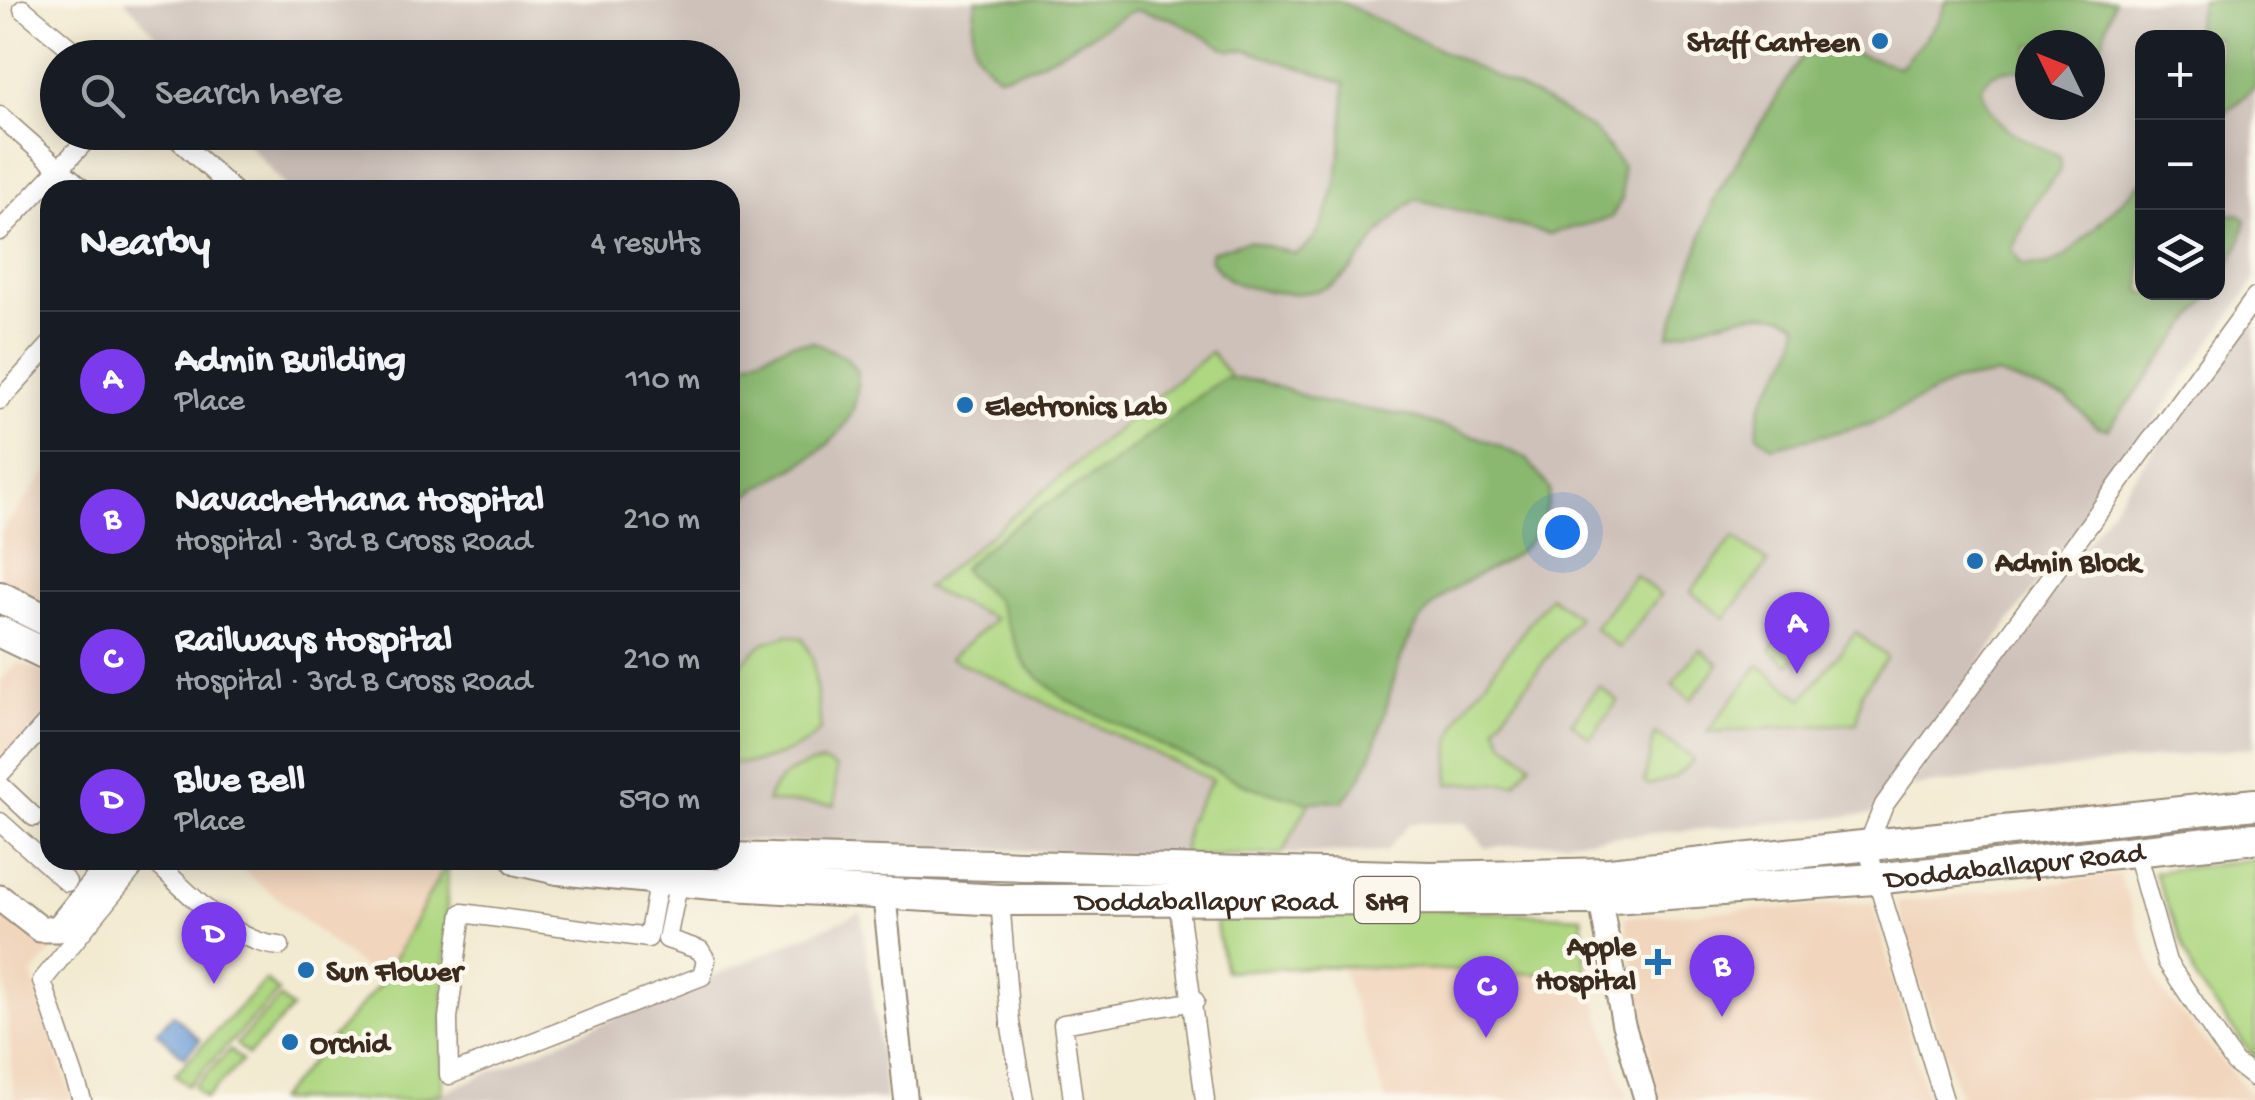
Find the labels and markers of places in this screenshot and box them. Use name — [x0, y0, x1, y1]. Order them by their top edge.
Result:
place label: Staff Canteen — [1687, 28, 1861, 63]
marker: Staff Canteen — [1869, 30, 1891, 52]
place label: Electronics Lab — [985, 392, 1167, 427]
marker: Electronics Lab — [954, 394, 976, 416]
place label: Admin Block — [1994, 548, 2144, 583]
marker: Admin Block — [1964, 550, 1986, 572]
pin: A — [1764, 592, 1830, 674]
pin: D — [182, 902, 246, 984]
place label: Apple Hospital — [1535, 932, 1638, 1001]
pin: B — [1690, 934, 1754, 1017]
marker: Apple Hospital — [1645, 949, 1671, 975]
pin: C — [1454, 956, 1518, 1038]
place label: Sun Flower — [326, 957, 466, 992]
marker: Sun Flower — [295, 959, 317, 981]
place label: Orchid — [310, 1029, 392, 1064]
marker: Orchid — [279, 1031, 301, 1053]

